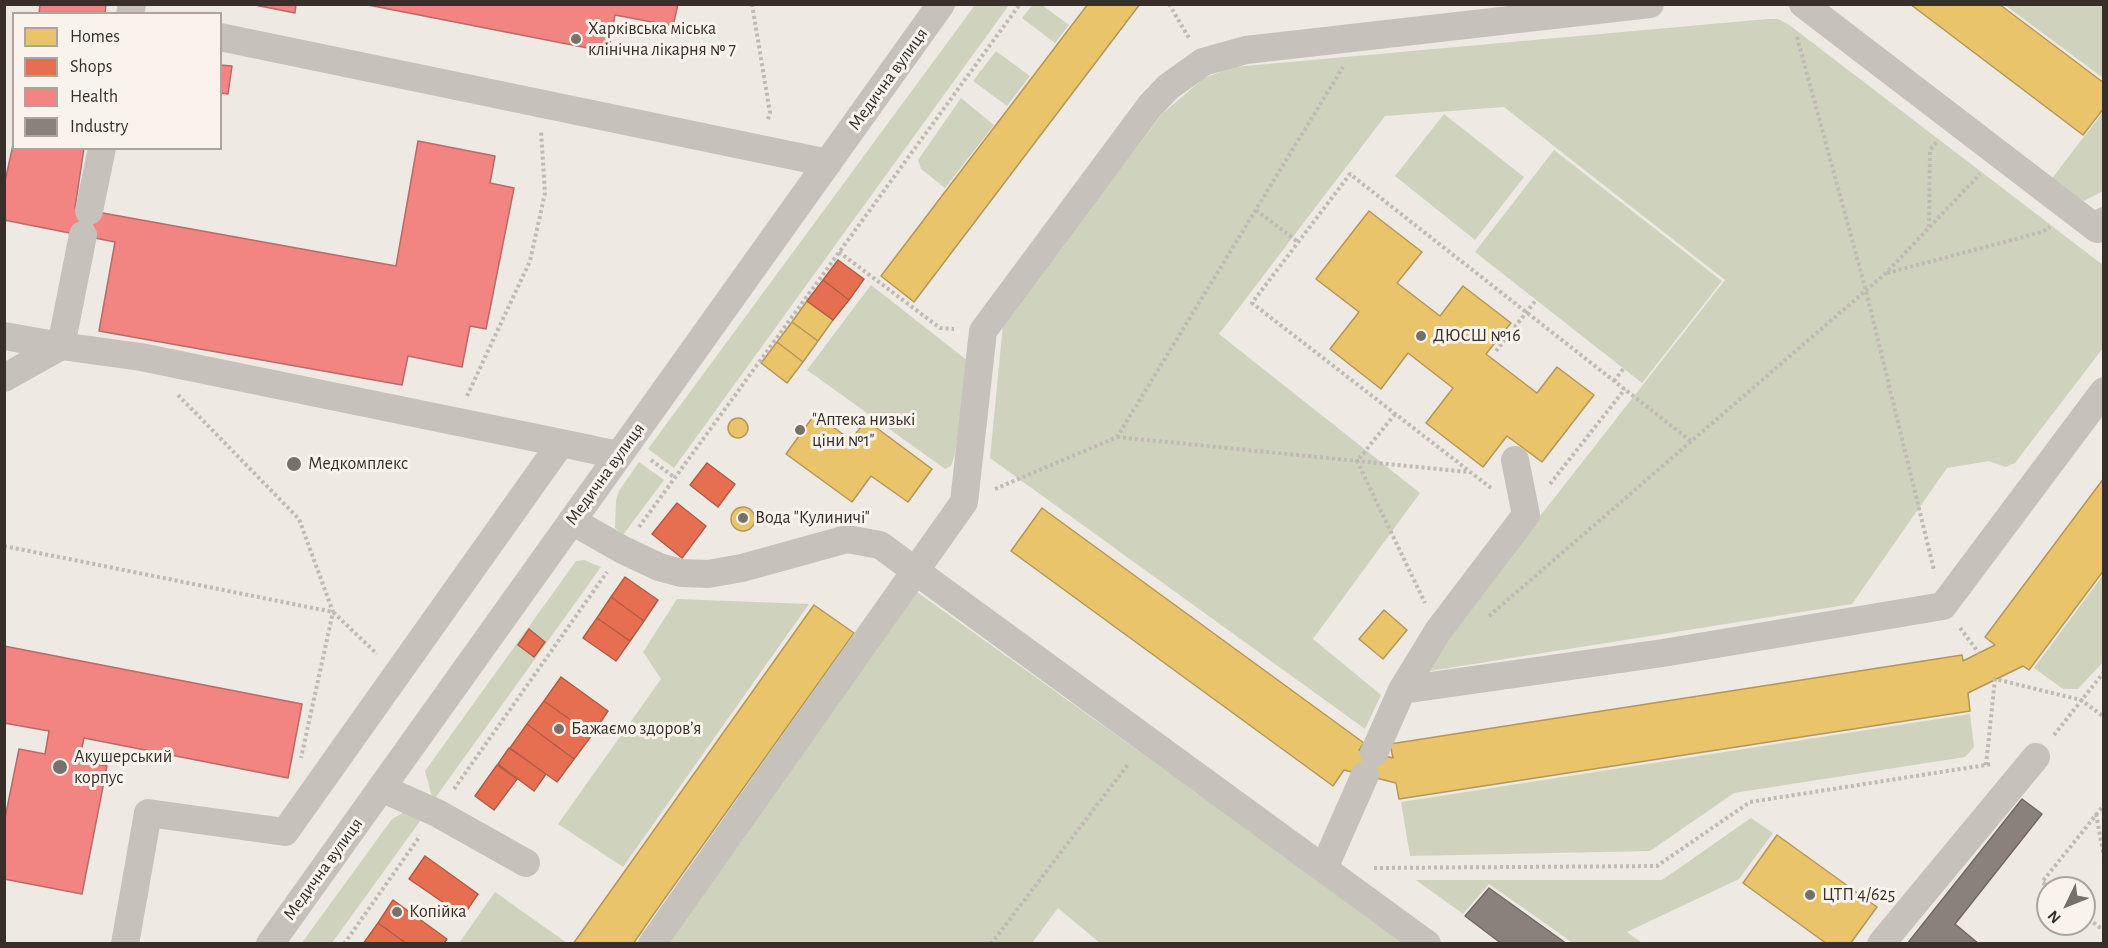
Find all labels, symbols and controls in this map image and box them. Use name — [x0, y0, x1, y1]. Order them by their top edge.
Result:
legend — [12, 12, 222, 150]
place label: Харківська міська клінічна лікарня № 7 — [588, 18, 736, 60]
street label: Медична вулиця — [844, 24, 932, 134]
text: Homes — [70, 28, 120, 46]
marker: Харківська міська клінічна лікарня № 7 — [569, 32, 583, 46]
text: Shops — [70, 58, 112, 76]
text: Health — [70, 88, 118, 106]
text: Industry — [70, 118, 129, 136]
place label: ДЮСШ №16 — [1433, 325, 1521, 347]
marker: ДЮСШ №16 — [1414, 329, 1428, 343]
place label: "Аптека низькі ціни №1" — [812, 409, 915, 452]
street label: Медична вулиця — [561, 419, 649, 529]
marker: "Аптека низькі ціни №1" — [793, 423, 807, 437]
place label: Медкомплекс — [308, 453, 408, 475]
marker: Медкомплекс — [285, 455, 303, 473]
place label: Вода "Кулиничі" — [755, 507, 870, 529]
marker: Вода "Кулиничі" — [736, 511, 750, 525]
place label: Бажаємо здоровʼя — [571, 718, 702, 740]
marker: Бажаємо здоровʼя — [552, 722, 566, 736]
place label: Акушерський корпус — [74, 746, 172, 789]
marker: Акушерський корпус — [51, 758, 69, 776]
street label: Медична вулиця — [279, 814, 367, 924]
north arrow — [2036, 876, 2096, 936]
place label: ЦТП 4/625 — [1822, 884, 1895, 906]
marker: ЦТП 4/625 — [1803, 888, 1817, 902]
place label: Копійка — [409, 901, 466, 923]
marker: Копійка — [390, 905, 404, 919]
text: N — [2045, 907, 2064, 926]

